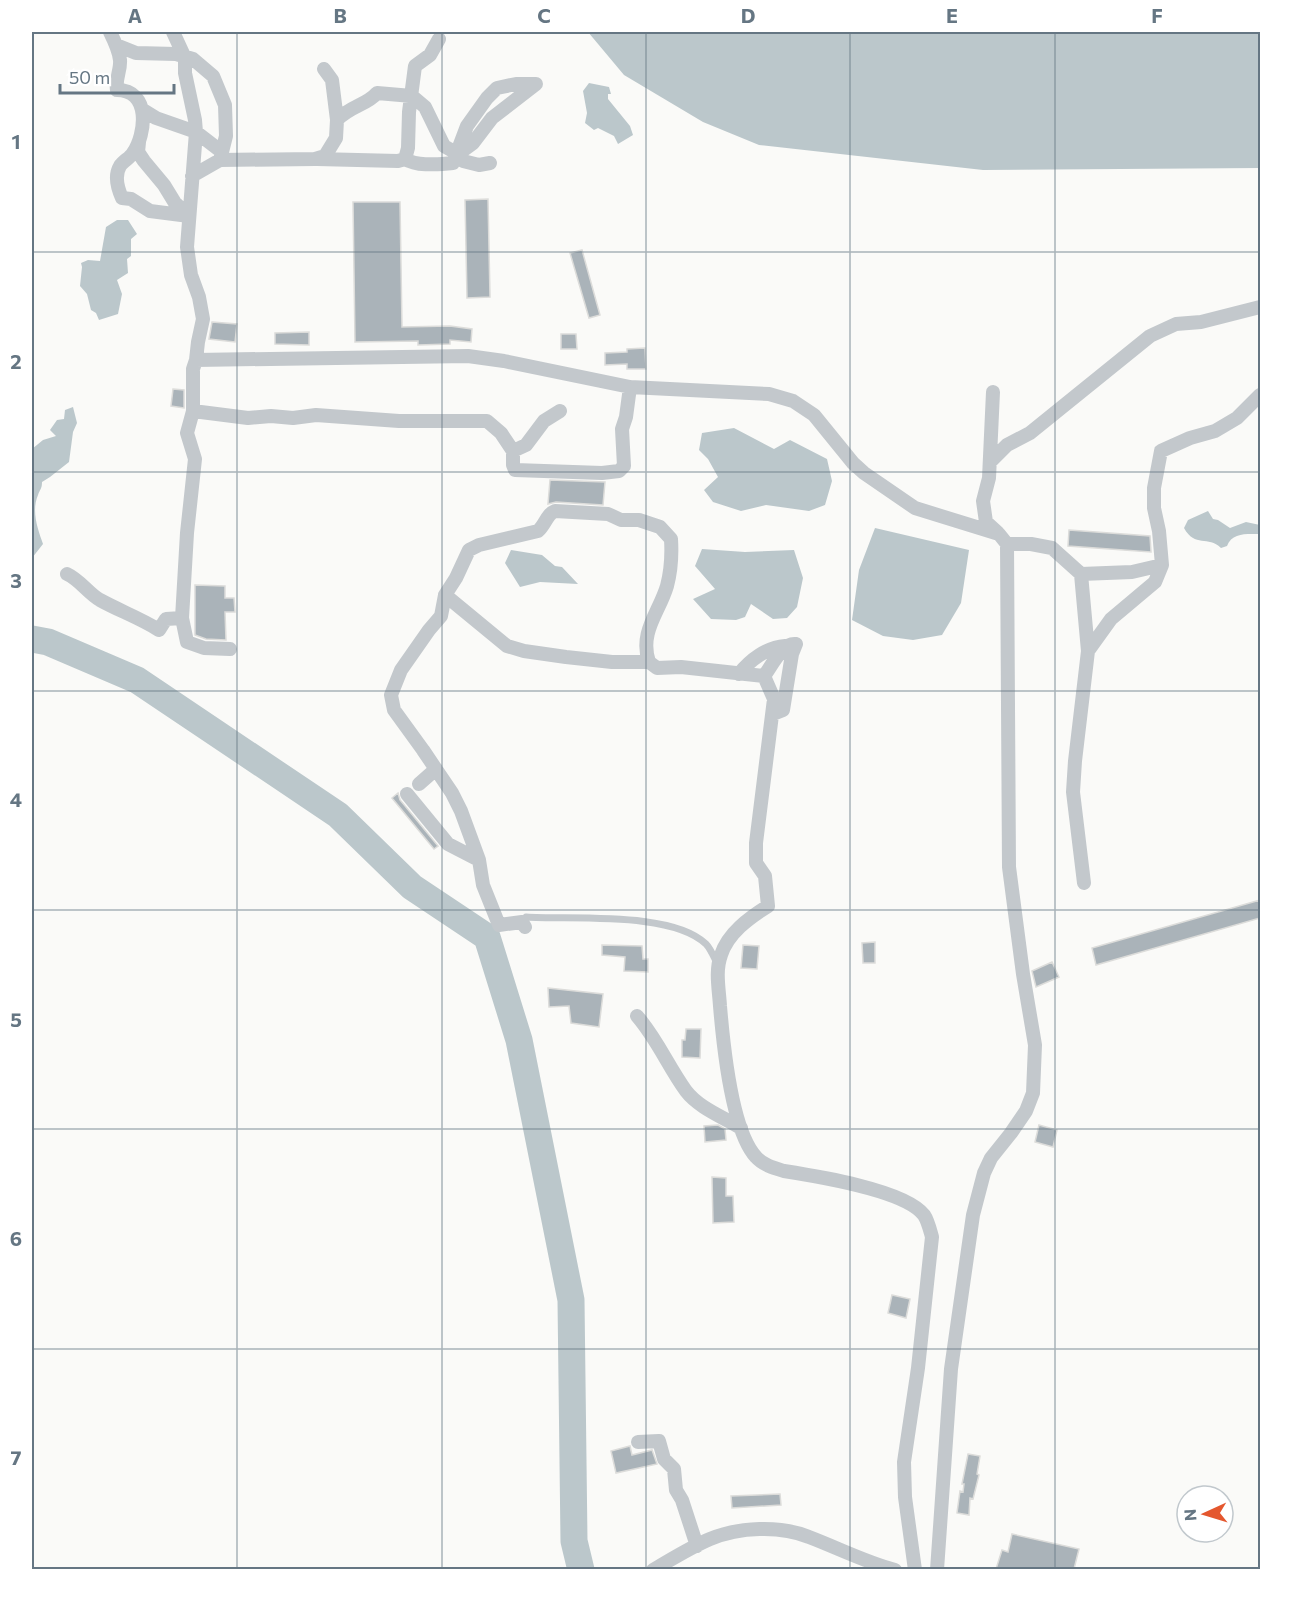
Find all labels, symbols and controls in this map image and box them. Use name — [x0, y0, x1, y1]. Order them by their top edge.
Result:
text: A — [128, 3, 142, 27]
text: B — [333, 3, 347, 27]
text: C — [537, 3, 551, 27]
text: D — [741, 3, 755, 27]
text: E — [946, 3, 958, 27]
text: F — [1151, 3, 1163, 27]
scale bar — [60, 57, 174, 95]
text: 50 m — [69, 66, 110, 88]
text: 1 — [11, 129, 21, 153]
text: 2 — [10, 349, 22, 373]
text: 3 — [10, 568, 22, 592]
text: 4 — [10, 787, 22, 811]
text: 5 — [10, 1007, 22, 1031]
text: 6 — [10, 1226, 22, 1250]
text: 7 — [11, 1445, 22, 1469]
north arrow — [1175, 1484, 1235, 1544]
text: N — [1180, 1508, 1199, 1522]

